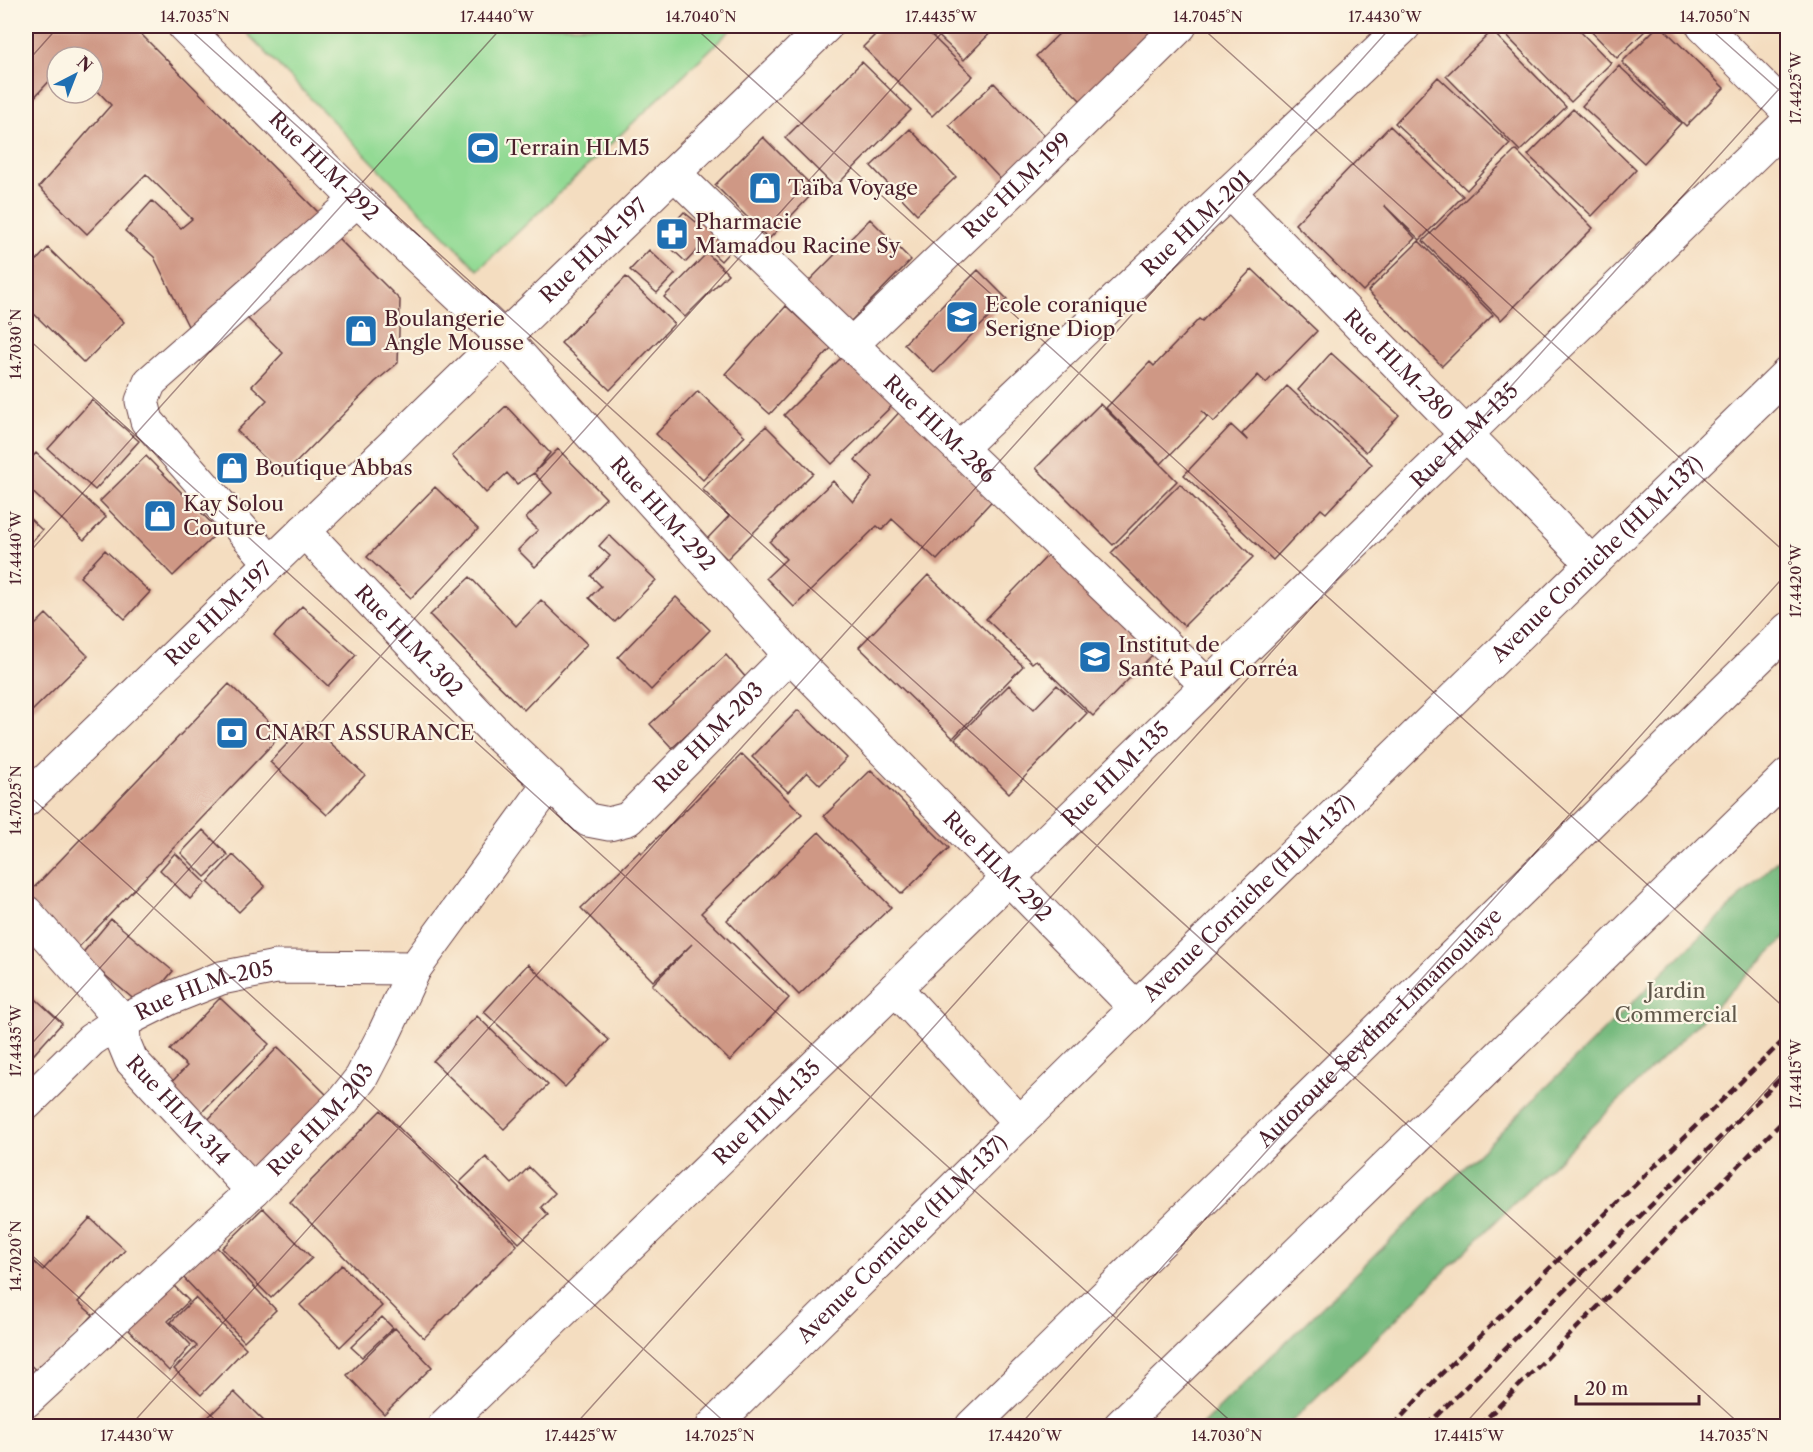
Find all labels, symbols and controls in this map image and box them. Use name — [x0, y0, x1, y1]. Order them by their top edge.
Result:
text: 14.7035°N — [160, 7, 230, 26]
text: 17.4440°W — [460, 7, 534, 26]
text: 14.7040°N — [665, 7, 737, 26]
text: 17.4435°W — [905, 7, 978, 26]
text: 14.7045°N — [1173, 7, 1243, 26]
text: 17.4430°W — [1348, 7, 1422, 26]
text: 14.7050°N — [1680, 7, 1750, 26]
north arrow — [45, 45, 105, 105]
text: 17.4425°W — [1786, 51, 1805, 124]
text: N — [73, 52, 97, 76]
street label: Rue HLM-292 — [264, 106, 384, 226]
street label: Rue HLM-199 — [957, 127, 1076, 244]
sports icon: Terrain HLM5 — [465, 130, 501, 166]
place label: Terrain HLM5 — [506, 135, 650, 160]
street label: Rue HLM-201 — [1136, 165, 1256, 281]
shop icon: Taïba Voyage — [747, 170, 783, 206]
place label: Taïba Voyage — [788, 175, 918, 200]
street label: Rue HLM-197 — [535, 192, 653, 308]
place label: Pharmacie Mamadou Racine Sy — [695, 209, 901, 258]
pharmacy icon: Pharmacie Mamadou Racine Sy — [654, 216, 690, 252]
place label: Ecole coranique Serigne Diop — [985, 292, 1148, 341]
school or university icon: Ecole coranique Serigne Diop — [944, 299, 980, 335]
street label: Rue HLM-280 — [1339, 304, 1459, 426]
place label: Boulangerie Angle Mousse — [383, 306, 524, 355]
text: 14.7030°N — [6, 309, 25, 379]
shop icon: Boulangerie Angle Mousse — [343, 313, 379, 349]
street label: Rue HLM-286 — [879, 370, 1001, 488]
street label: Rue HLM-135 — [1405, 378, 1523, 493]
shop icon: Boutique Abbas — [214, 450, 250, 486]
street label: Avenue Corniche (HLM-137) — [1485, 450, 1707, 668]
street label: Rue HLM-292 — [605, 452, 721, 576]
place label: Boutique Abbas — [255, 455, 413, 480]
place label: Kay Solou Couture — [183, 491, 284, 540]
shop icon: Kay Solou Couture — [142, 498, 178, 534]
text: 17.4440°W — [6, 511, 25, 585]
text: 17.4420°W — [1786, 544, 1805, 618]
street label: Rue HLM-197 — [159, 555, 278, 671]
street label: Rue HLM-302 — [350, 580, 468, 702]
place label: Institut de Santé Paul Corréa — [1118, 632, 1299, 681]
school or university icon: Institut de Santé Paul Corréa — [1077, 639, 1113, 675]
street label: Rue HLM-203 — [648, 677, 768, 797]
bank icon: CNART ASSURANCE — [214, 715, 250, 751]
street label: Rue HLM-135 — [1057, 716, 1174, 831]
place label: CNART ASSURANCE — [255, 720, 475, 745]
text: 14.7025°N — [6, 765, 25, 835]
street label: Avenue Corniche (HLM-137) — [1137, 789, 1359, 1007]
street label: Rue HLM-292 — [938, 806, 1057, 926]
street label: Autoroute Seydina-Limamoulaye — [1251, 903, 1507, 1153]
street label: Rue HLM-205 — [131, 955, 275, 1025]
park label: Jardin Commercial — [1614, 978, 1738, 1027]
text: 17.4435°W — [6, 1004, 25, 1077]
text: 17.4415°W — [1786, 1038, 1805, 1109]
street label: Rue HLM-314 — [121, 1050, 235, 1170]
street label: Rue HLM-135 — [708, 1055, 825, 1170]
street label: Rue HLM-203 — [262, 1059, 378, 1181]
street label: Avenue Corniche (HLM-137) — [791, 1130, 1012, 1348]
text: 14.7020°N — [6, 1220, 25, 1292]
scale bar — [1576, 1368, 1699, 1406]
text: 20 m — [1585, 1378, 1629, 1400]
text: 17.4430°W — [100, 1426, 174, 1445]
text: 17.4425°W — [545, 1426, 618, 1445]
text: 14.7025°N — [685, 1426, 755, 1445]
text: 17.4420°W — [988, 1426, 1062, 1445]
text: 14.7030°N — [1192, 1426, 1262, 1445]
text: 17.4415°W — [1434, 1426, 1505, 1445]
text: 14.7035°N — [1699, 1426, 1769, 1445]

